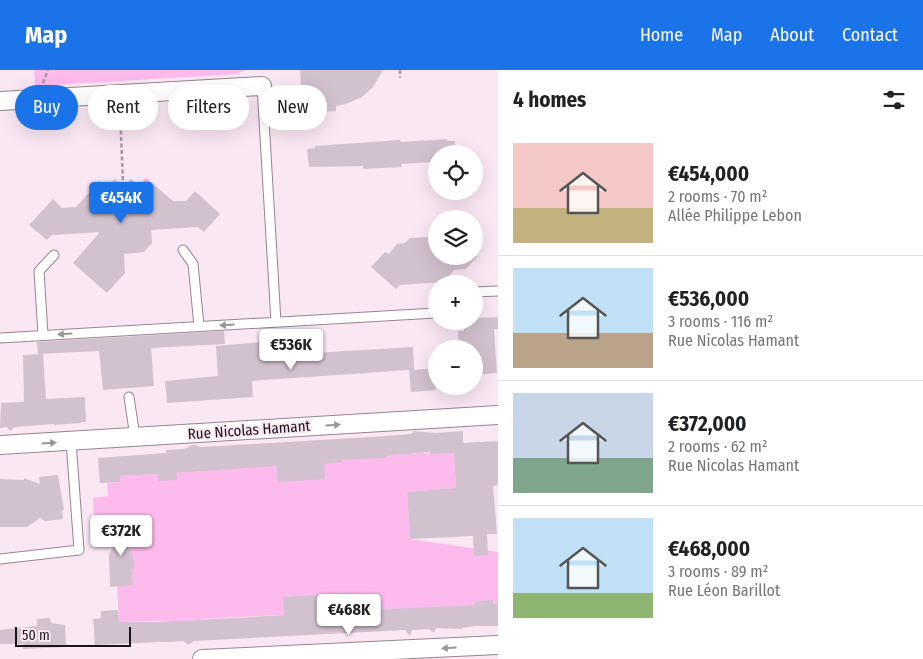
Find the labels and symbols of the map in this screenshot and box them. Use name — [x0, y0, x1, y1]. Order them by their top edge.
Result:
pin: €454K — [86, 182, 156, 224]
one-way arrow — [219, 321, 235, 329]
pin: €536K — [256, 328, 326, 371]
one-way arrow — [57, 331, 73, 339]
street label: Rue Nicolas Hamant — [187, 417, 311, 443]
one-way arrow — [325, 420, 341, 428]
one-way arrow — [41, 438, 57, 446]
pin: €372K — [86, 514, 156, 557]
pin: €468K — [314, 594, 384, 636]
scale bar — [15, 624, 131, 647]
one-way arrow — [441, 644, 457, 652]

